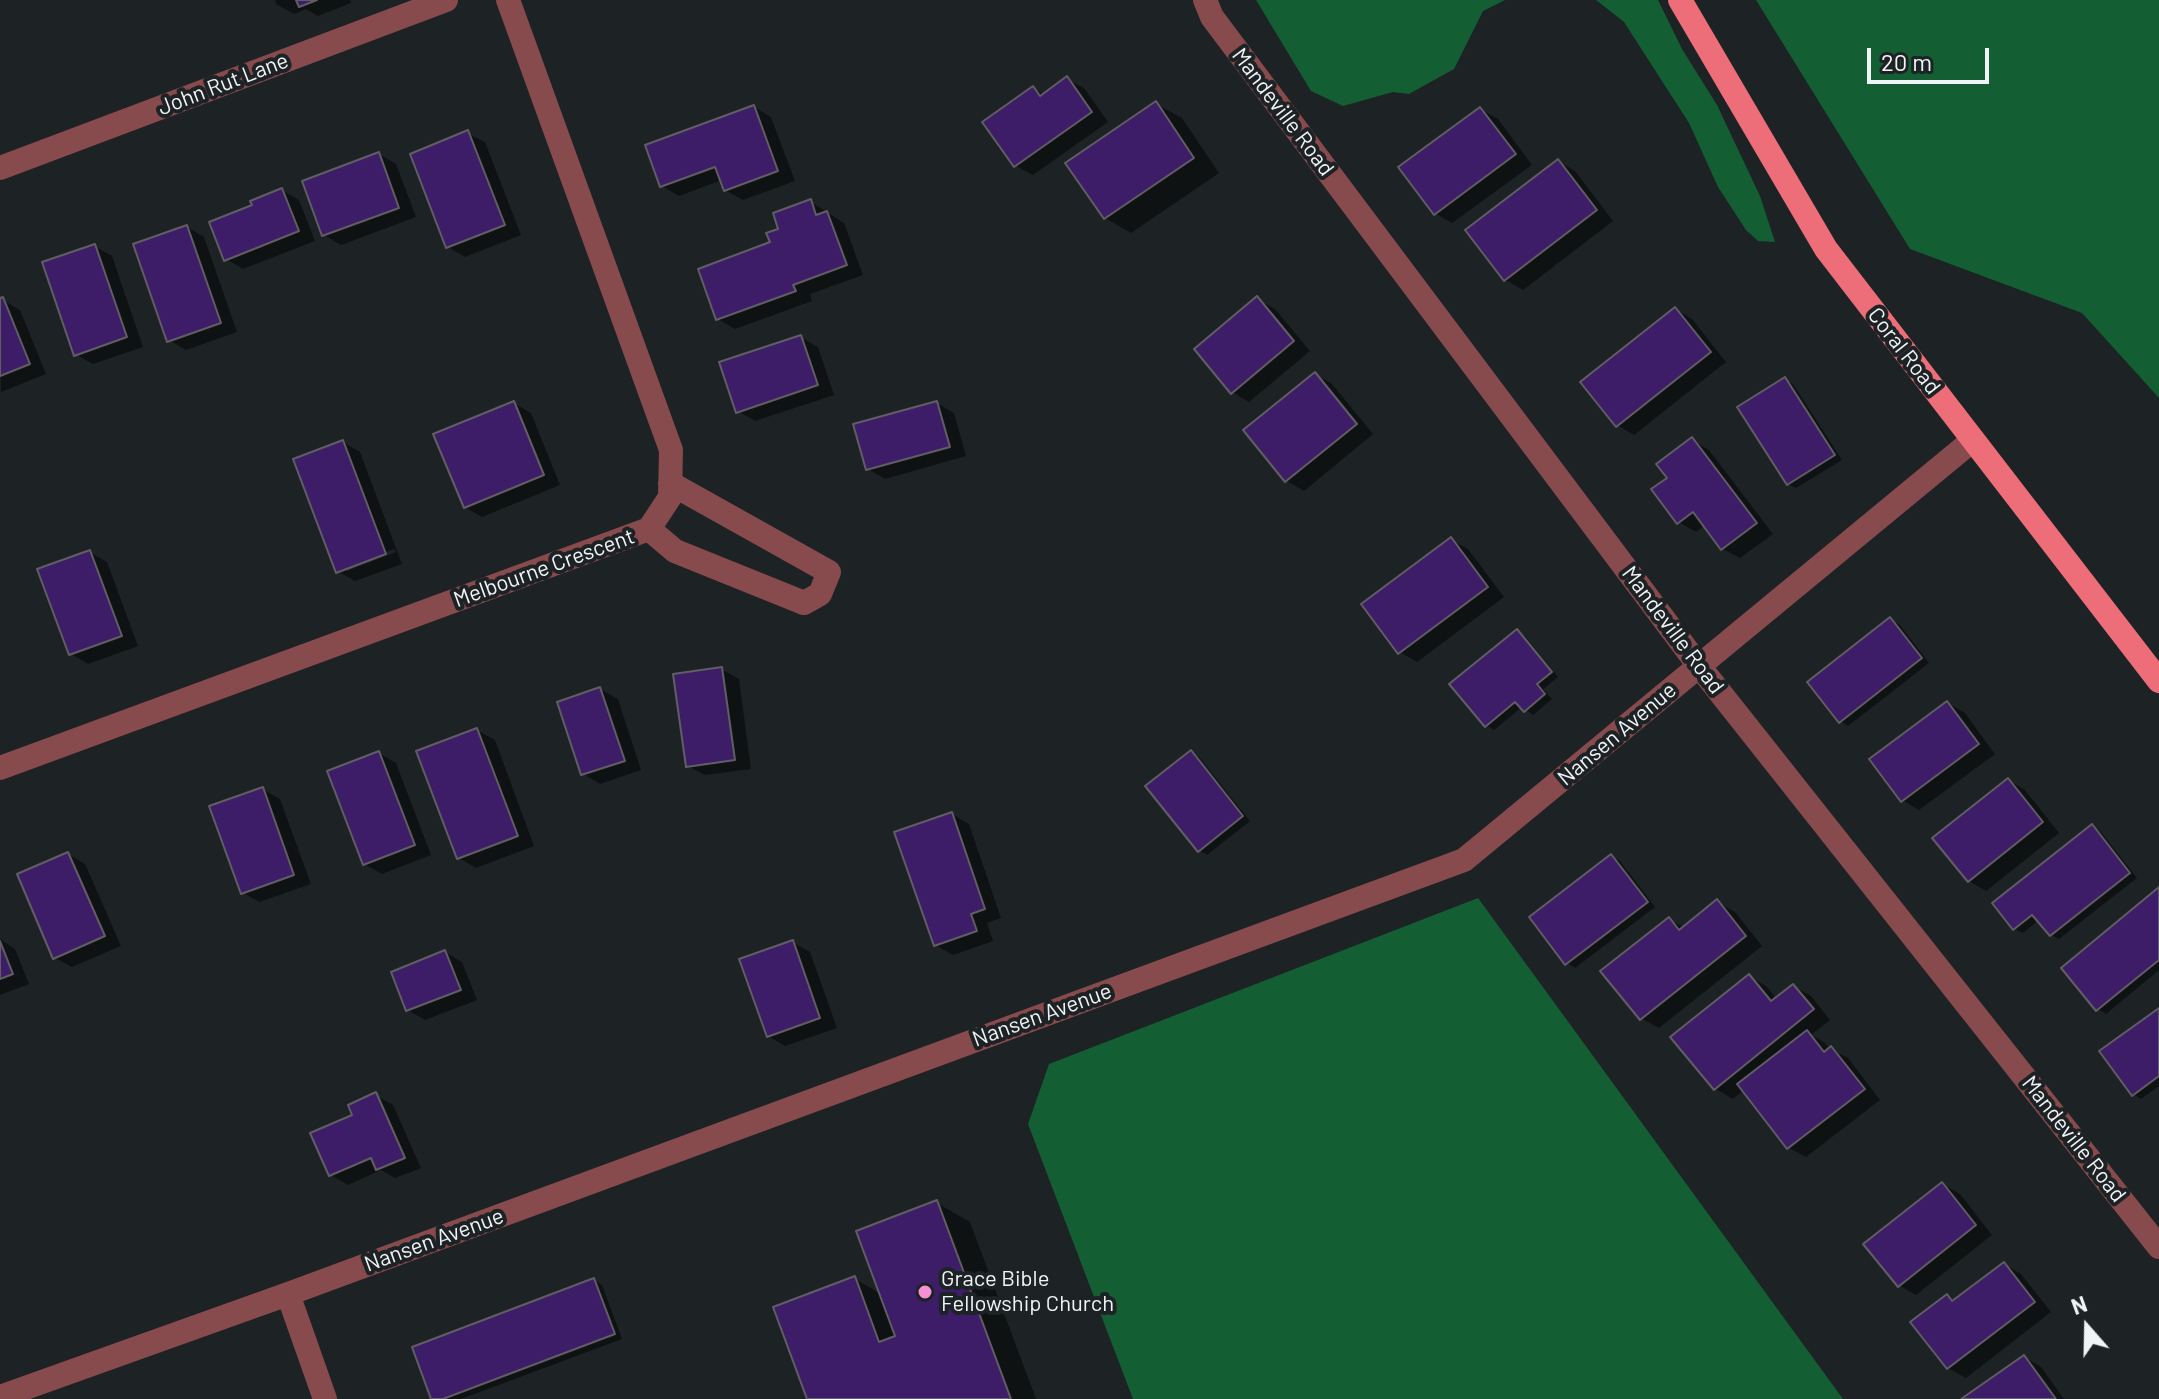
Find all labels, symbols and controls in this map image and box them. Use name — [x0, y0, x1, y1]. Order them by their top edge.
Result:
scale bar — [1871, 32, 1993, 82]
street label: Mandeville Road — [1226, 43, 1340, 181]
street label: John Rut Lane — [154, 47, 292, 121]
text: 20 m — [1881, 47, 1932, 76]
street label: Coral Road — [1862, 302, 1946, 400]
street label: Melbourne Crescent — [450, 523, 638, 613]
street label: Mandeville Road — [1616, 561, 1730, 699]
street label: Nansen Avenue — [1552, 677, 1682, 791]
street label: Nansen Avenue — [969, 978, 1115, 1052]
street label: Mandeville Road — [2016, 1071, 2132, 1207]
street label: Nansen Avenue — [361, 1203, 507, 1277]
place label: Grace Bible Fellowship Church — [941, 1266, 1114, 1318]
marker: Grace Bible Fellowship Church — [916, 1283, 934, 1301]
north arrow — [2047, 1287, 2127, 1367]
text: N — [2067, 1290, 2090, 1319]

